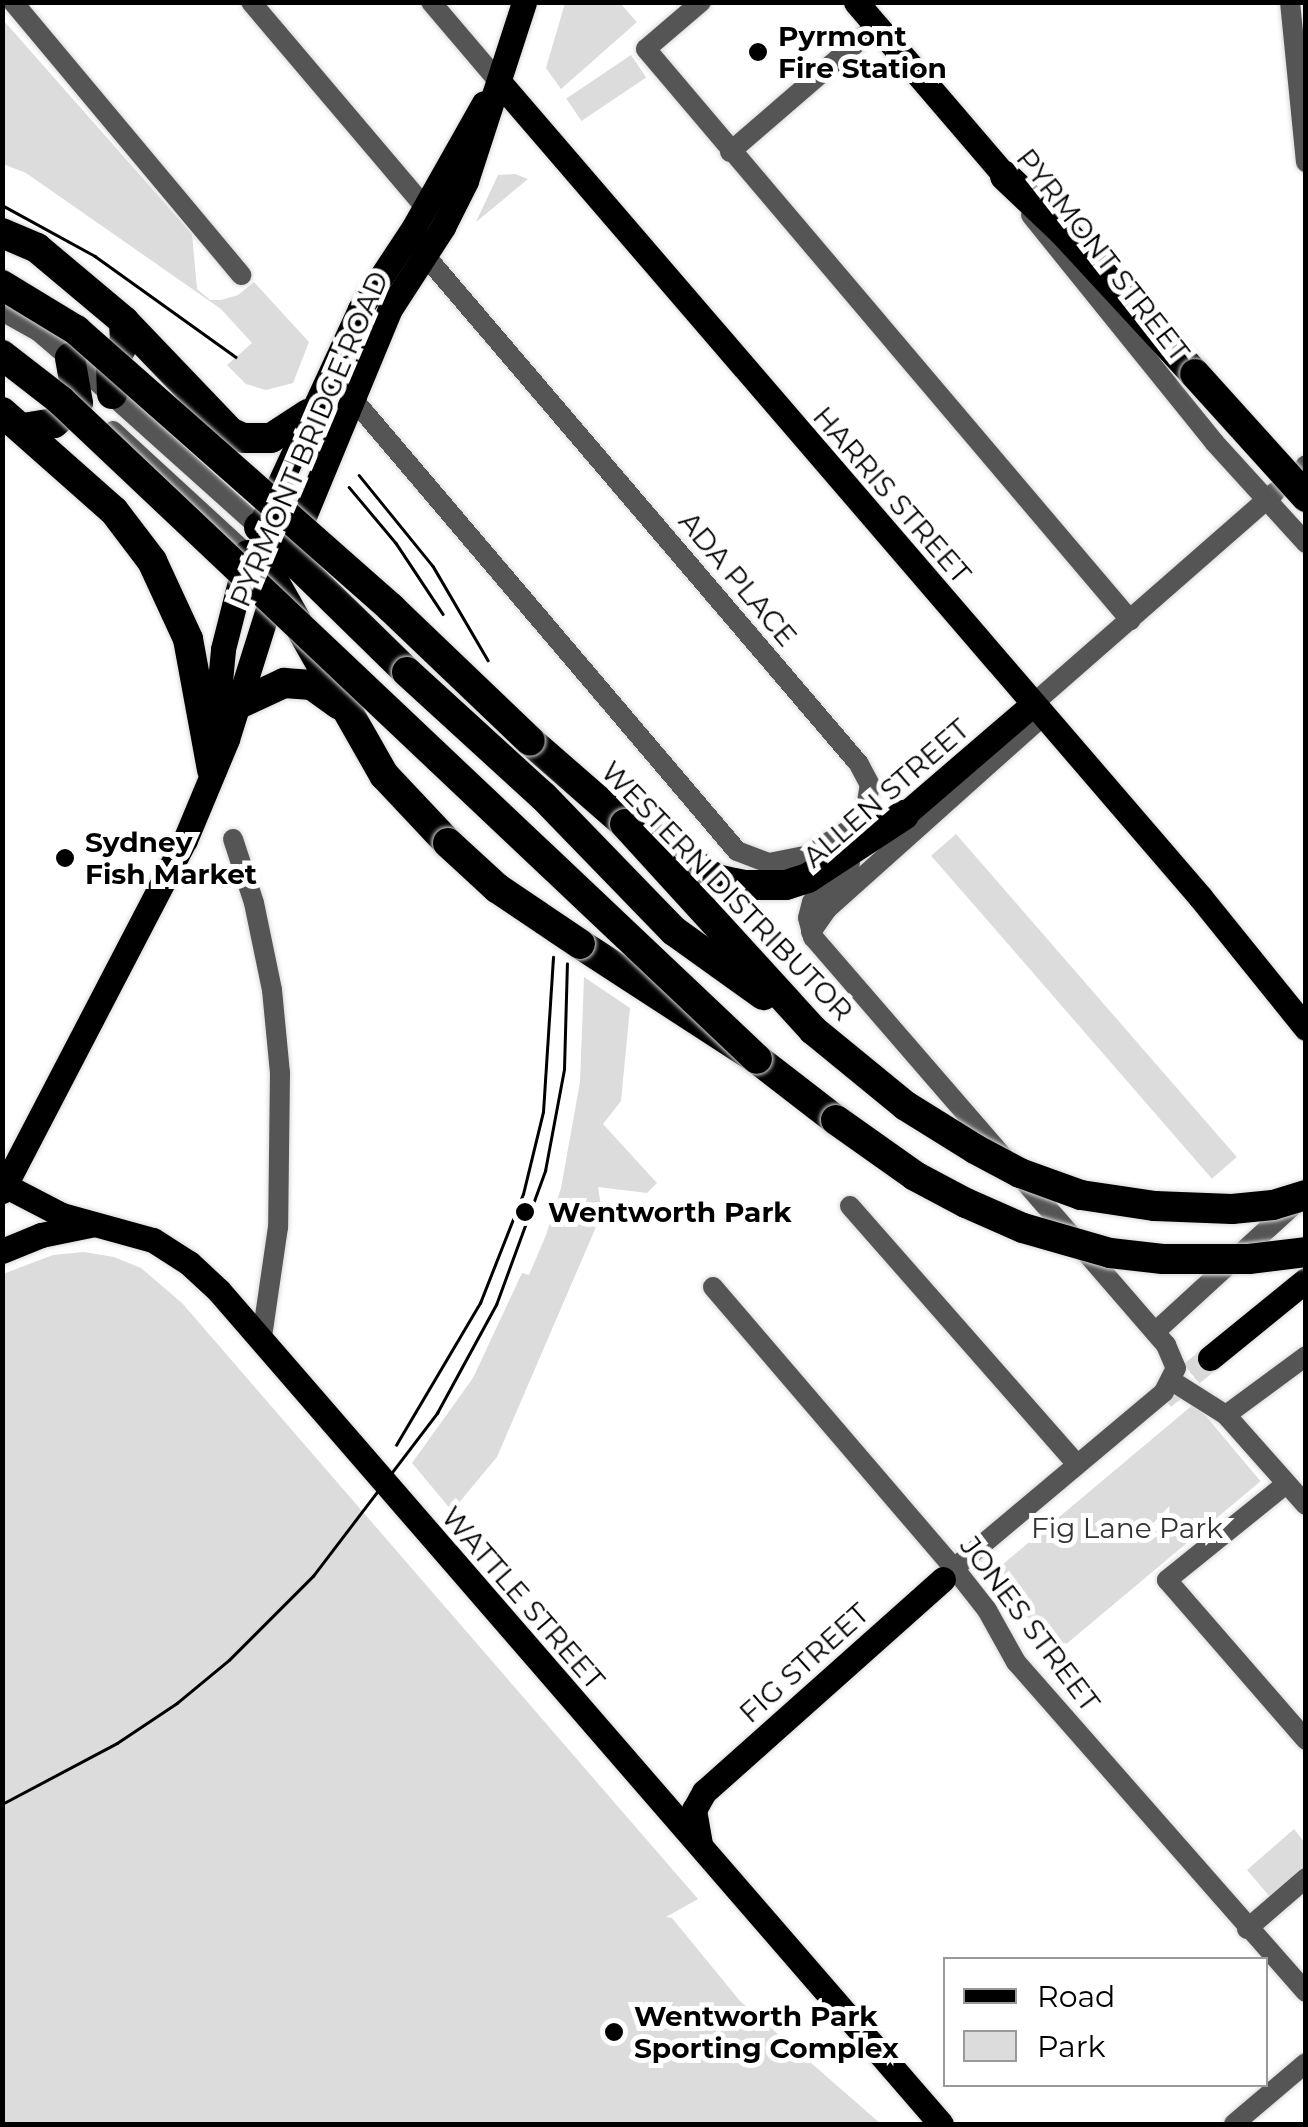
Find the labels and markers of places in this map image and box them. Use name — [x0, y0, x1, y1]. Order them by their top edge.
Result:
place label: Pyrmont Fire Station — [778, 19, 947, 85]
marker: Pyrmont Fire Station — [747, 41, 769, 63]
place label: Sydney Fish Market — [85, 825, 257, 891]
marker: Sydney Fish Market — [54, 847, 76, 869]
place label: Wentworth Park — [548, 1195, 792, 1229]
marker: Wentworth Park — [512, 1199, 538, 1225]
place label: Wentworth Park Sporting Complex — [634, 1999, 899, 2065]
marker: Wentworth Park Sporting Complex — [603, 2021, 625, 2043]

